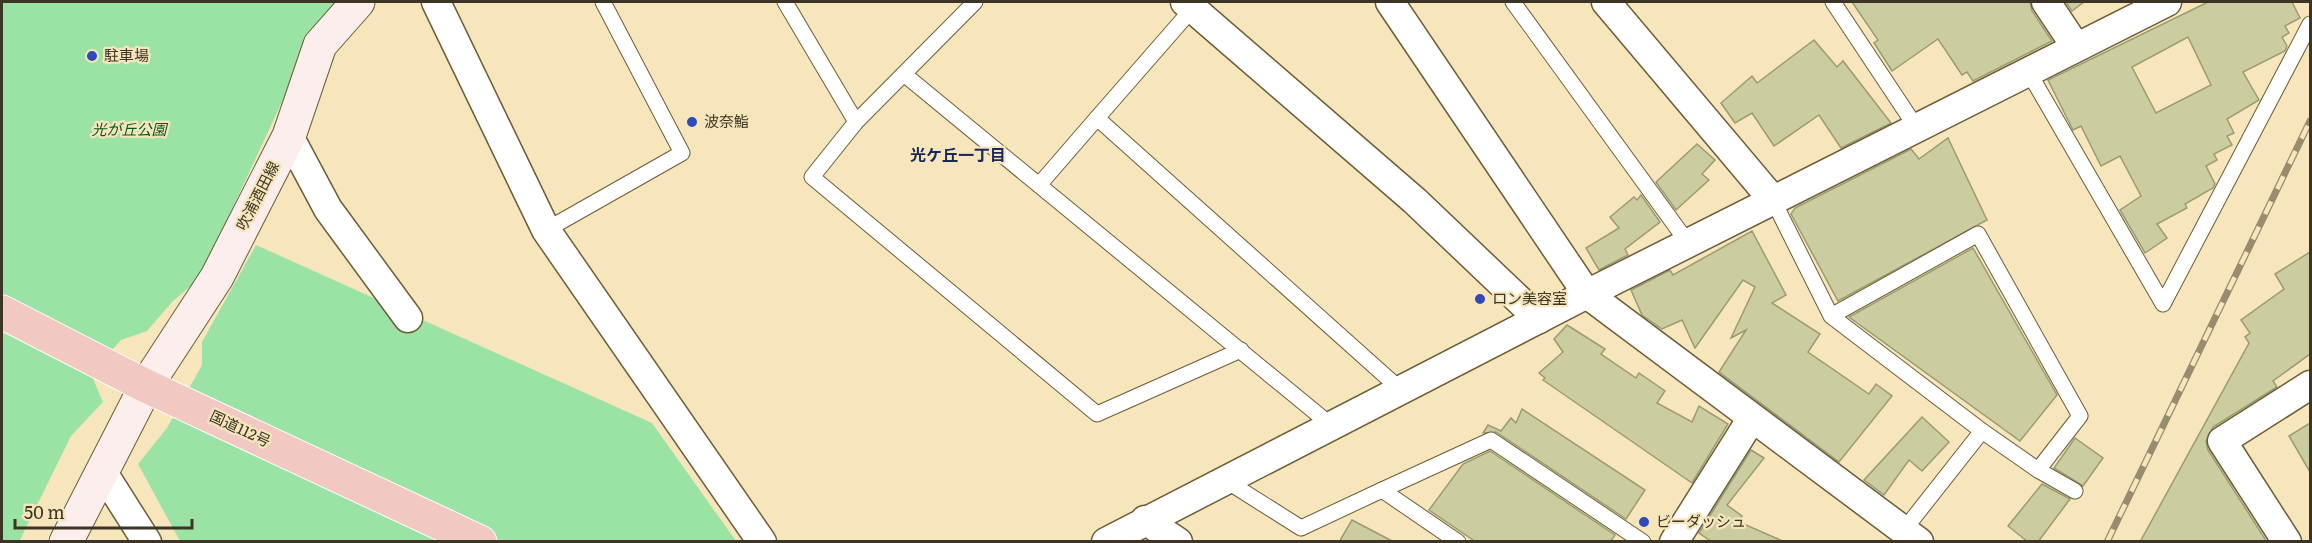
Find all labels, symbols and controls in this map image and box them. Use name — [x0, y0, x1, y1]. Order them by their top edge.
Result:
place label: 駐車場 — [104, 43, 149, 66]
marker: 駐車場 — [85, 49, 99, 63]
place label: 波奈鮨 — [704, 109, 749, 132]
marker: 波奈鮨 — [685, 115, 699, 129]
park label: 光が丘公園 — [91, 117, 168, 140]
district label: 光ケ丘一丁目 — [910, 142, 1006, 166]
street label: 吹浦酒田線 — [229, 157, 284, 234]
place label: ロン美容室 — [1492, 286, 1567, 309]
marker: ロン美容室 — [1473, 292, 1487, 306]
street label: 国道112号 — [206, 404, 275, 452]
scale bar — [15, 492, 192, 530]
text: 50 m — [24, 498, 65, 525]
place label: ビーダッシュ — [1656, 509, 1746, 532]
marker: ビーダッシュ — [1637, 515, 1651, 529]

